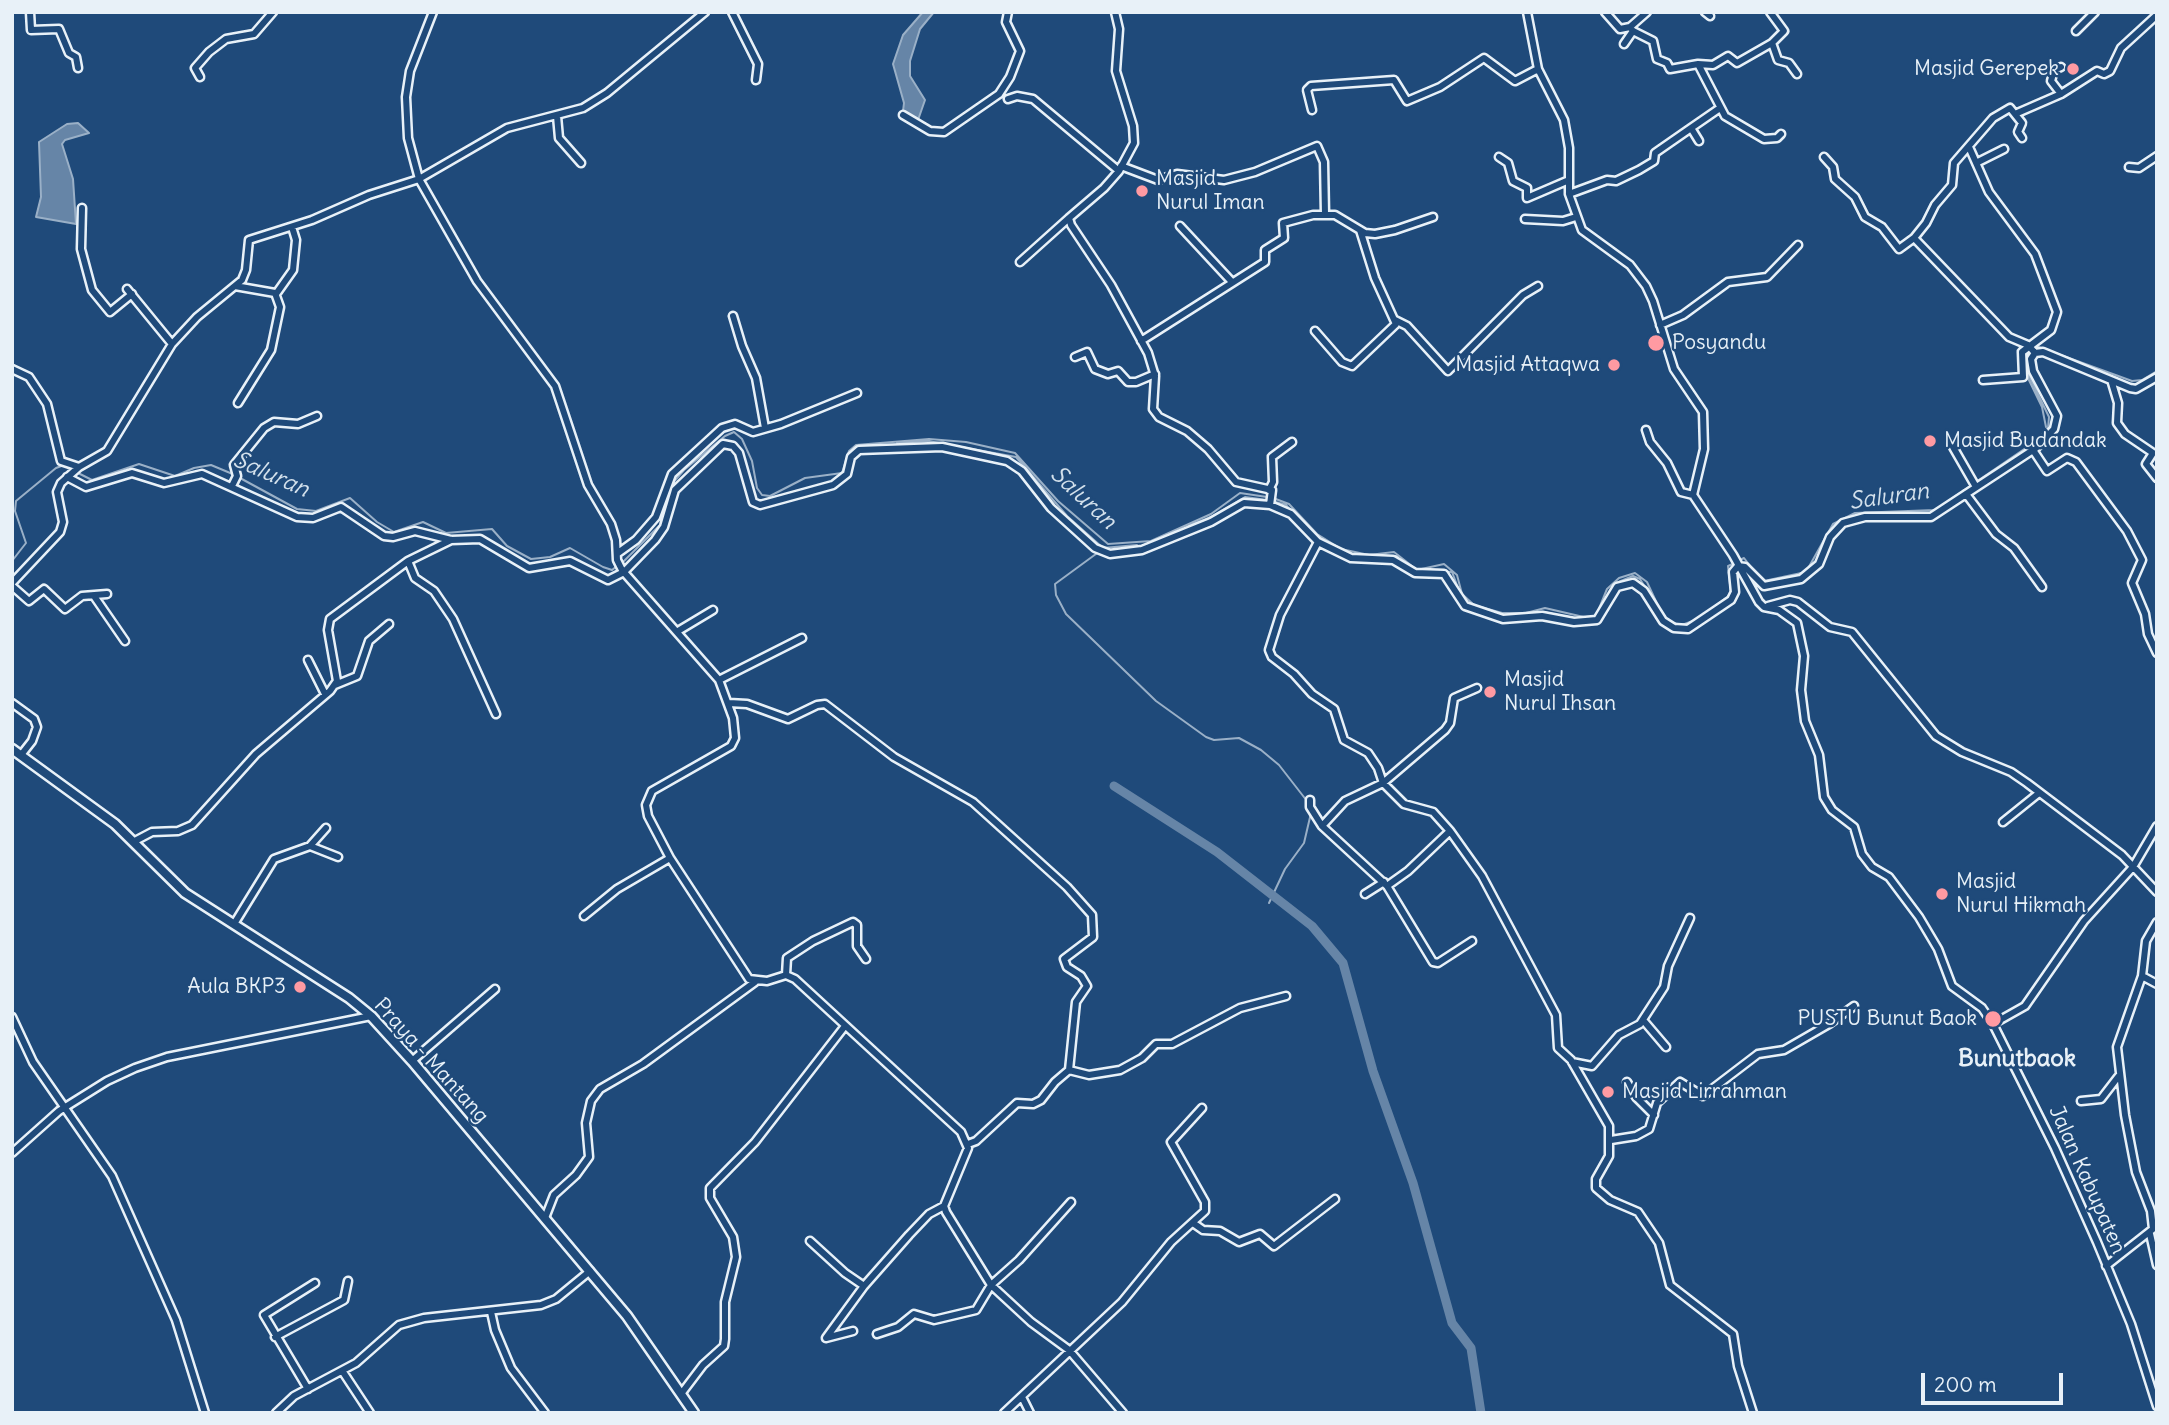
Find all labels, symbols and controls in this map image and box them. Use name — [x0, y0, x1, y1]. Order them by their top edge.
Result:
place label: Masjid Gerepek — [1914, 56, 2059, 82]
marker: Masjid Gerepek — [2065, 61, 2081, 77]
place label: Masjid Nurul Iman — [1156, 166, 1265, 216]
marker: Masjid Nurul Iman — [1134, 183, 1150, 199]
place label: Posyandu — [1672, 330, 1766, 356]
marker: Posyandu — [1646, 333, 1666, 353]
place label: Masjid Attaqwa — [1455, 352, 1600, 378]
marker: Masjid Attaqwa — [1606, 357, 1622, 373]
place label: Masjid Budandak — [1944, 428, 2107, 454]
marker: Masjid Budandak — [1922, 433, 1938, 449]
water label: Saluran — [229, 446, 313, 504]
water label: Saluran — [1044, 461, 1122, 535]
water label: Saluran — [1847, 478, 1931, 516]
place label: Masjid Nurul Ihsan — [1504, 667, 1616, 717]
marker: Masjid Nurul Ihsan — [1482, 684, 1498, 700]
place label: Masjid Nurul Hikmah — [1956, 869, 2086, 919]
marker: Masjid Nurul Hikmah — [1934, 886, 1950, 902]
place label: Aula BKP3 — [187, 974, 286, 1000]
marker: Aula BKP3 — [292, 979, 308, 995]
street label: Praya - Mantang — [368, 993, 494, 1129]
place label: PUSTU Bunut Baok — [1797, 1006, 1977, 1032]
marker: PUSTU Bunut Baok — [1983, 1009, 2003, 1029]
district label: Bunutbaok — [1958, 1045, 2076, 1073]
place label: Masjid Lirrahman — [1622, 1079, 1787, 1105]
marker: Masjid Lirrahman — [1600, 1084, 1616, 1100]
street label: Jalan Kabupaten — [2043, 1102, 2131, 1258]
scale bar — [1924, 1358, 2066, 1402]
text: 200 m — [1934, 1371, 1997, 1398]

